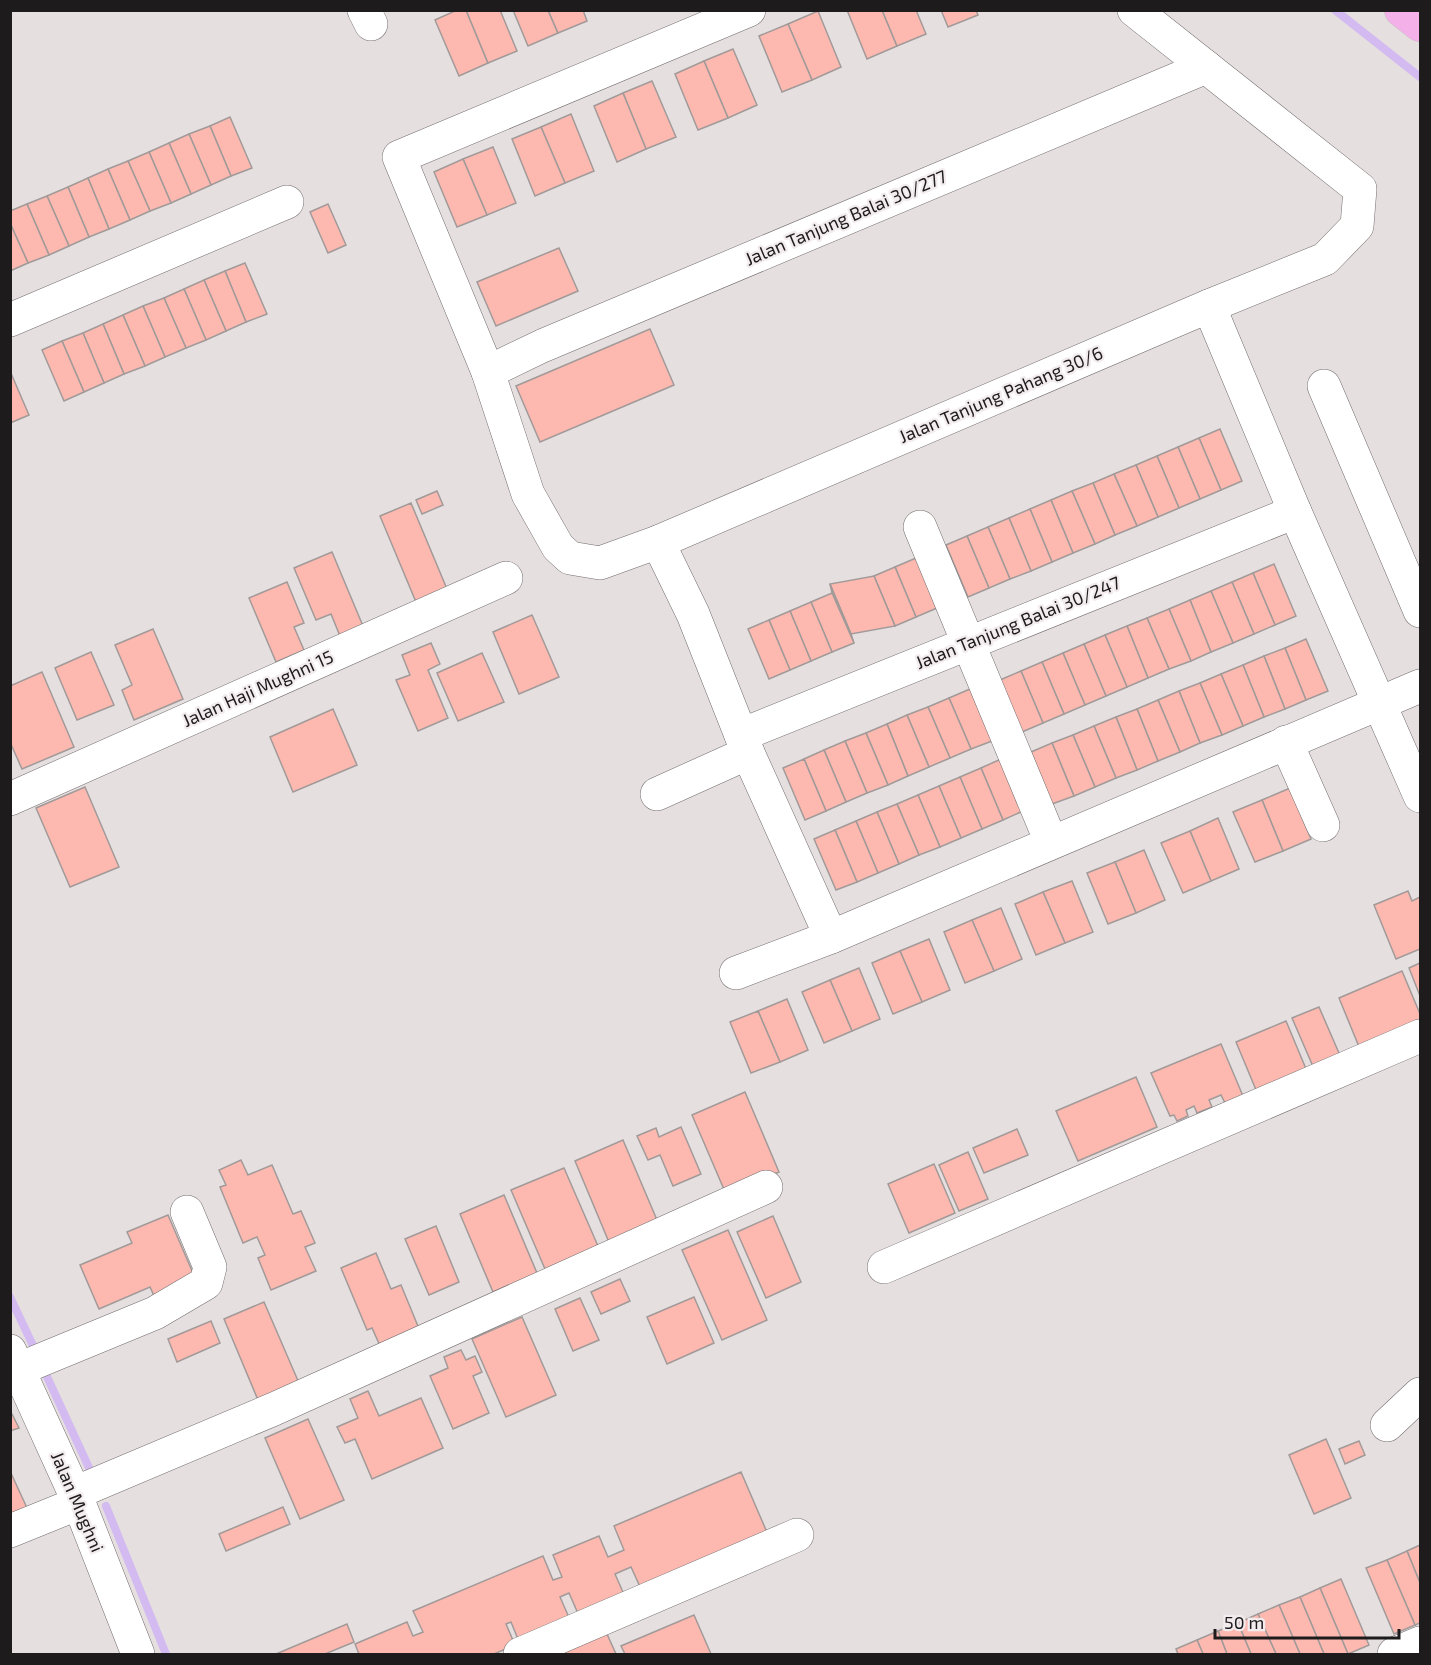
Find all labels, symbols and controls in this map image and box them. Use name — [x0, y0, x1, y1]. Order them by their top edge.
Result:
street label: Jalan Tanjung Balai 30/277 — [741, 165, 950, 270]
street label: Jalan Tanjung Pahang 30/6 — [895, 341, 1106, 447]
street label: Jalan Tanjung Balai 30/247 — [912, 571, 1123, 673]
street label: Jalan Haji Mughni 15 — [179, 645, 336, 731]
street label: Jalan Mughni — [47, 1448, 109, 1555]
scale bar — [1215, 1602, 1400, 1640]
text: 50 m — [1224, 1611, 1264, 1633]

